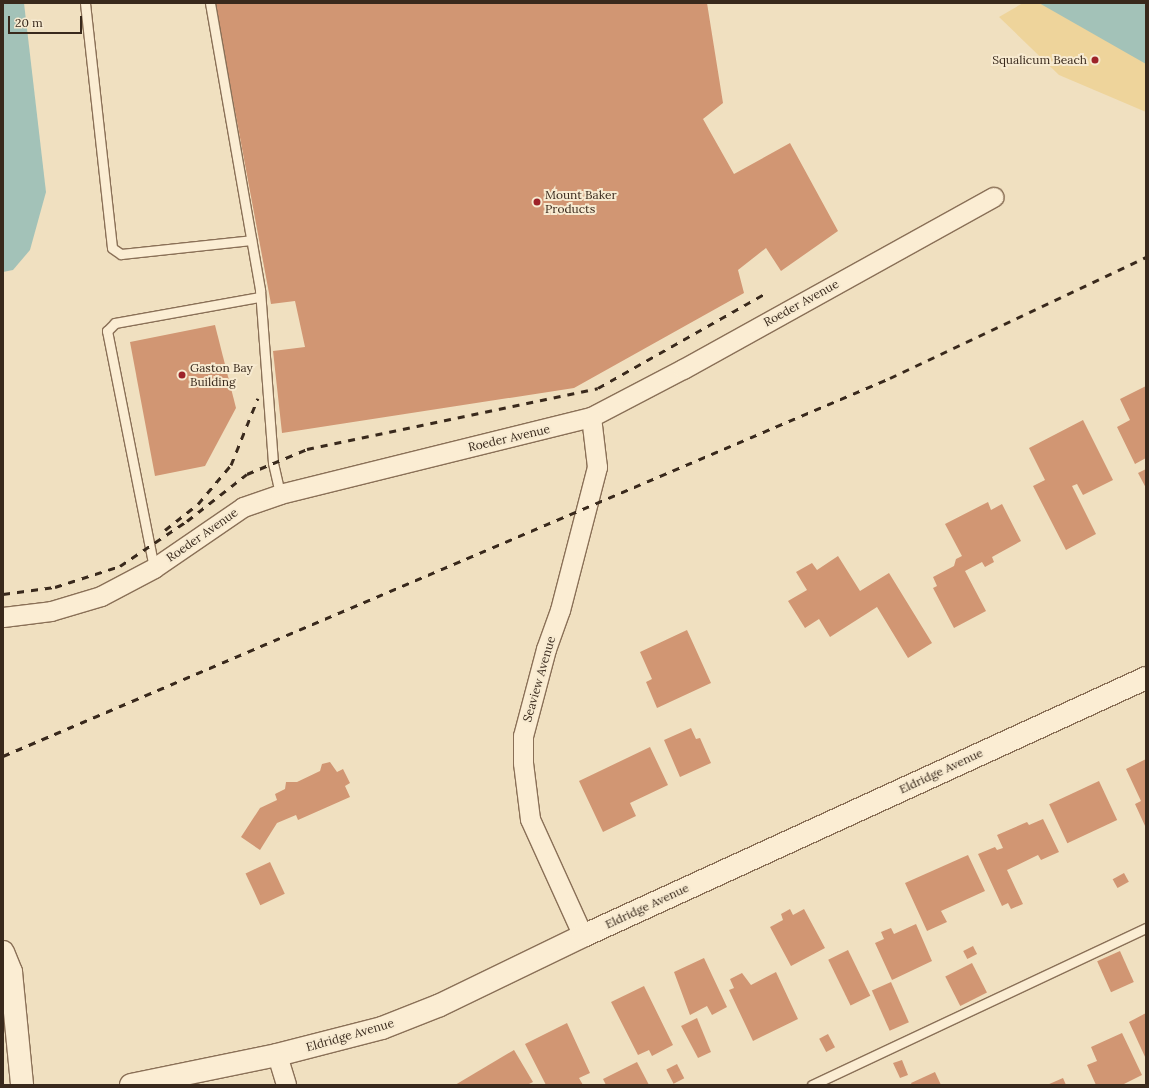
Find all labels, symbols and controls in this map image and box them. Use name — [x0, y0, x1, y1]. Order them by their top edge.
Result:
scale bar — [10, 8, 84, 34]
text: 20 m — [15, 15, 43, 30]
place label: Squalicum Beach — [992, 53, 1087, 67]
marker: Squalicum Beach — [1090, 55, 1100, 65]
place label: Mount Baker Products — [545, 188, 617, 216]
marker: Mount Baker Products — [532, 197, 542, 207]
street label: Roeder Avenue — [761, 276, 841, 330]
place label: Gaston Bay Building — [190, 361, 253, 389]
marker: Gaston Bay Building — [177, 370, 187, 380]
street label: Roeder Avenue — [467, 422, 551, 454]
street label: Roeder Avenue — [164, 505, 240, 565]
street label: Seaview Avenue — [520, 634, 558, 724]
street label: Eldridge Avenue — [897, 745, 985, 797]
street label: Eldridge Avenue — [603, 880, 691, 932]
street label: Eldridge Avenue — [304, 1016, 396, 1054]

